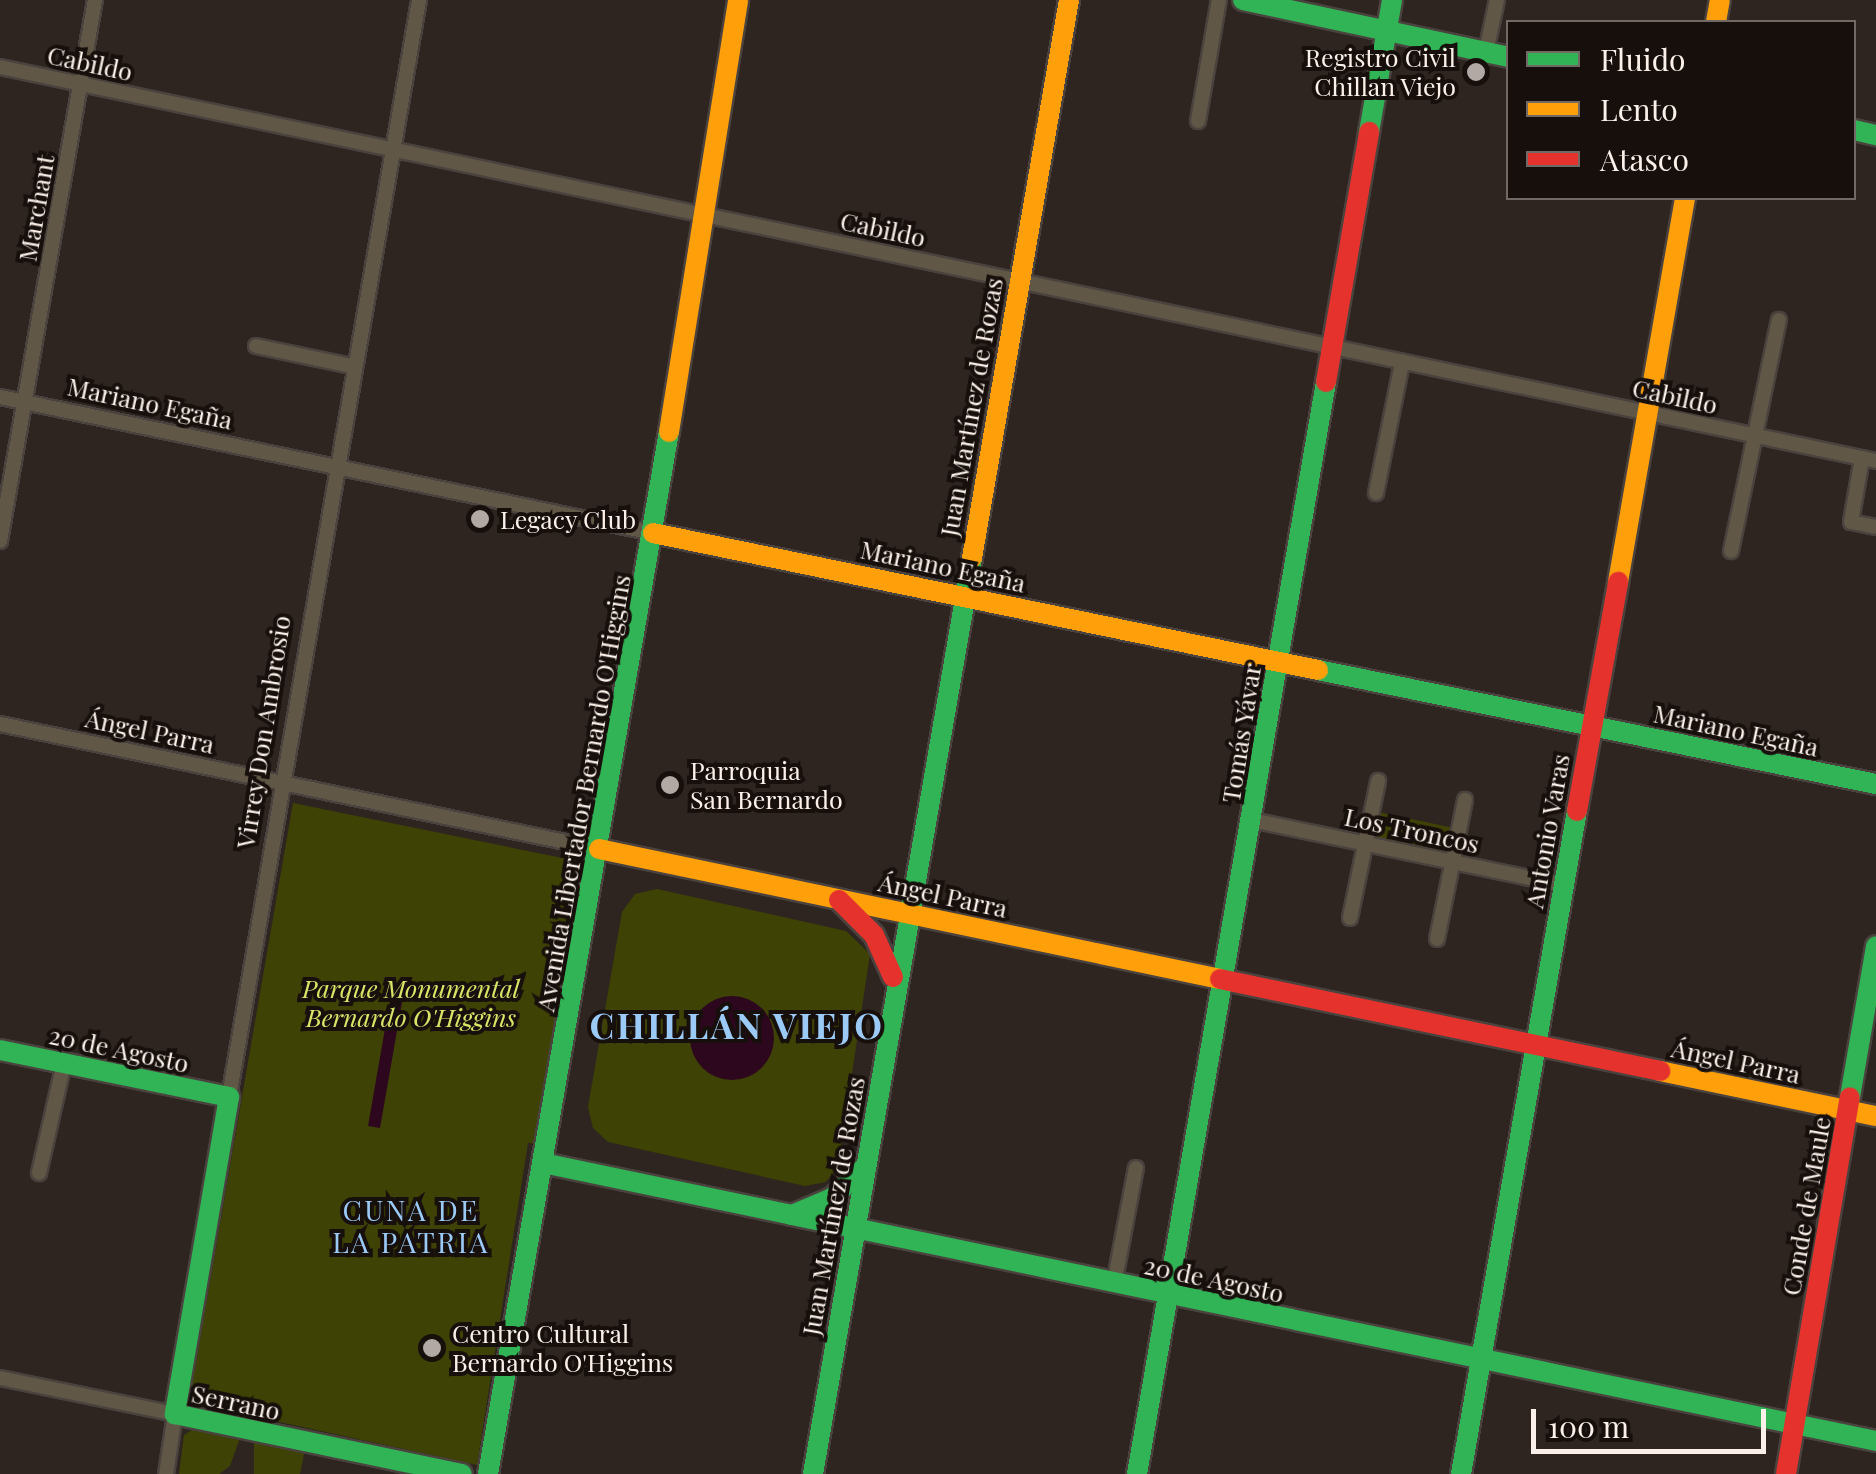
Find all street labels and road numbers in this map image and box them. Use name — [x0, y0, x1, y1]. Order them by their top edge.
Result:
street label: Cabildo — [45, 39, 135, 87]
street label: Marchant — [12, 152, 60, 264]
street label: Cabildo — [838, 205, 928, 253]
street label: Juan Martínez de Rozas — [933, 275, 1009, 539]
street label: Mariano Egaña — [65, 371, 235, 435]
street label: Cabildo — [1630, 372, 1720, 420]
street label: Mariano Egaña — [858, 534, 1028, 598]
street label: Avenida Libertador Bernardo O'Higgins — [530, 572, 636, 1014]
street label: Virrey Don Ambrosio — [230, 613, 296, 851]
street label: Tomás Yávar — [1215, 661, 1267, 805]
street label: Mariano Egaña — [1651, 698, 1821, 762]
street label: Ángel Parra — [83, 703, 217, 759]
street label: Antonio Varas — [1519, 751, 1575, 911]
street label: Los Troncos — [1342, 801, 1482, 859]
street label: Ángel Parra — [876, 867, 1010, 923]
street label: 20 de Agosto — [46, 1019, 192, 1079]
street label: Ángel Parra — [1669, 1033, 1803, 1089]
street label: Juan Martínez de Rozas — [795, 1074, 871, 1338]
street label: Conde de Maule — [1776, 1114, 1836, 1298]
street label: 20 de Agosto — [1141, 1249, 1287, 1309]
street label: Serrano — [189, 1378, 283, 1426]

